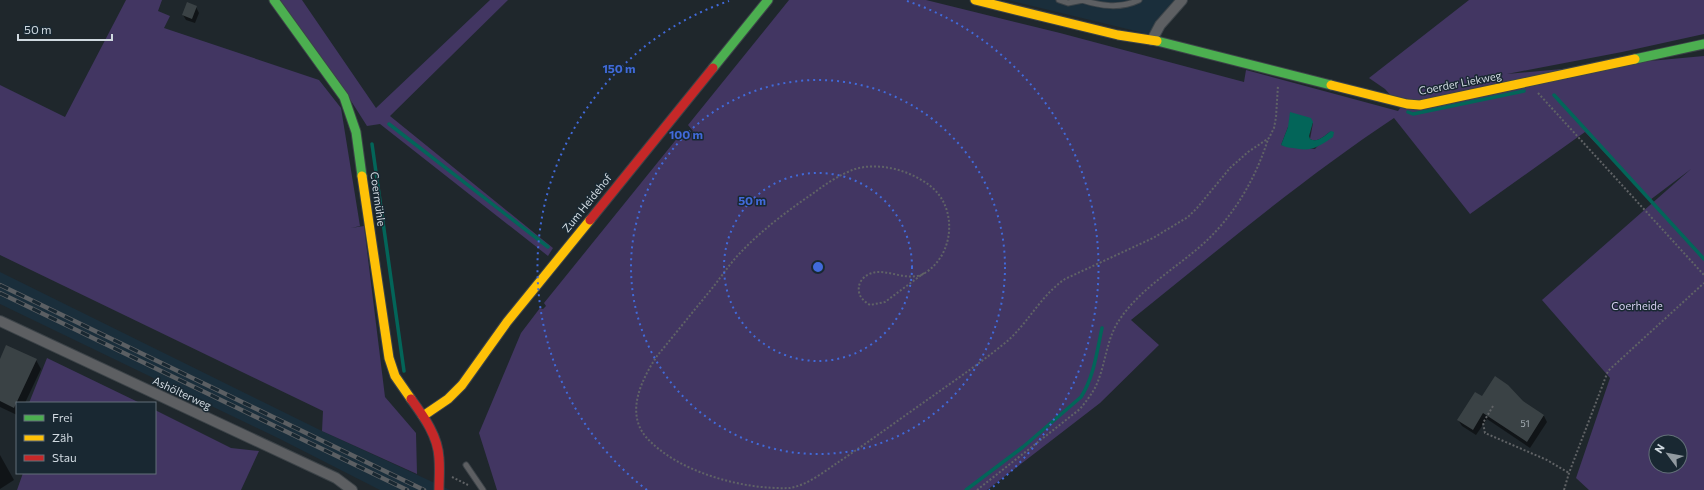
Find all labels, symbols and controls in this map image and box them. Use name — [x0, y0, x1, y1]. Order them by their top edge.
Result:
scale bar — [18, 16, 112, 42]
text: 50 m — [24, 22, 52, 36]
text: 150 m — [602, 61, 636, 75]
street label: Coerder Liekweg — [1417, 68, 1502, 97]
text: 100 m — [669, 127, 703, 141]
street label: Zum Heidehof — [559, 170, 615, 235]
street label: Coermühle — [368, 171, 389, 227]
text: 50 m — [738, 193, 766, 207]
centre of rings — [811, 260, 825, 274]
park label: Coerheide — [1611, 299, 1663, 312]
street label: Ashölterweg — [151, 373, 214, 412]
legend — [16, 402, 156, 474]
text: Frei — [52, 410, 73, 424]
house number: 51 — [1520, 418, 1530, 429]
text: Zäh — [52, 430, 73, 444]
north arrow — [1648, 434, 1688, 474]
text: N — [1651, 441, 1667, 455]
text: Stau — [52, 450, 77, 464]

